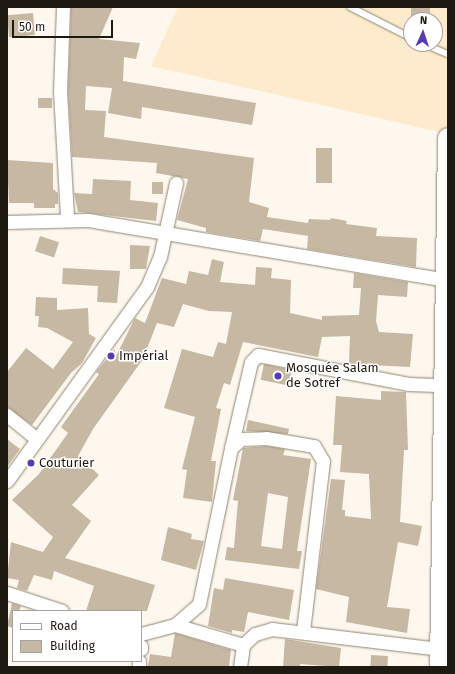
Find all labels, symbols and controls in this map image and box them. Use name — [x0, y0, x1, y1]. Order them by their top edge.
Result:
scale bar — [14, 12, 115, 38]
north arrow — [403, 12, 443, 52]
text: N — [420, 14, 428, 27]
text: 50 m — [19, 20, 45, 34]
place label: Impérial — [119, 348, 168, 364]
marker: Impérial — [106, 351, 116, 361]
place label: Mosquée Salam de Sotref — [286, 361, 379, 392]
marker: Mosquée Salam de Sotref — [273, 371, 283, 381]
place label: Couturier — [39, 455, 94, 471]
marker: Couturier — [26, 458, 36, 468]
legend — [12, 610, 142, 662]
text: Road — [50, 619, 78, 633]
text: Building — [50, 639, 95, 653]

